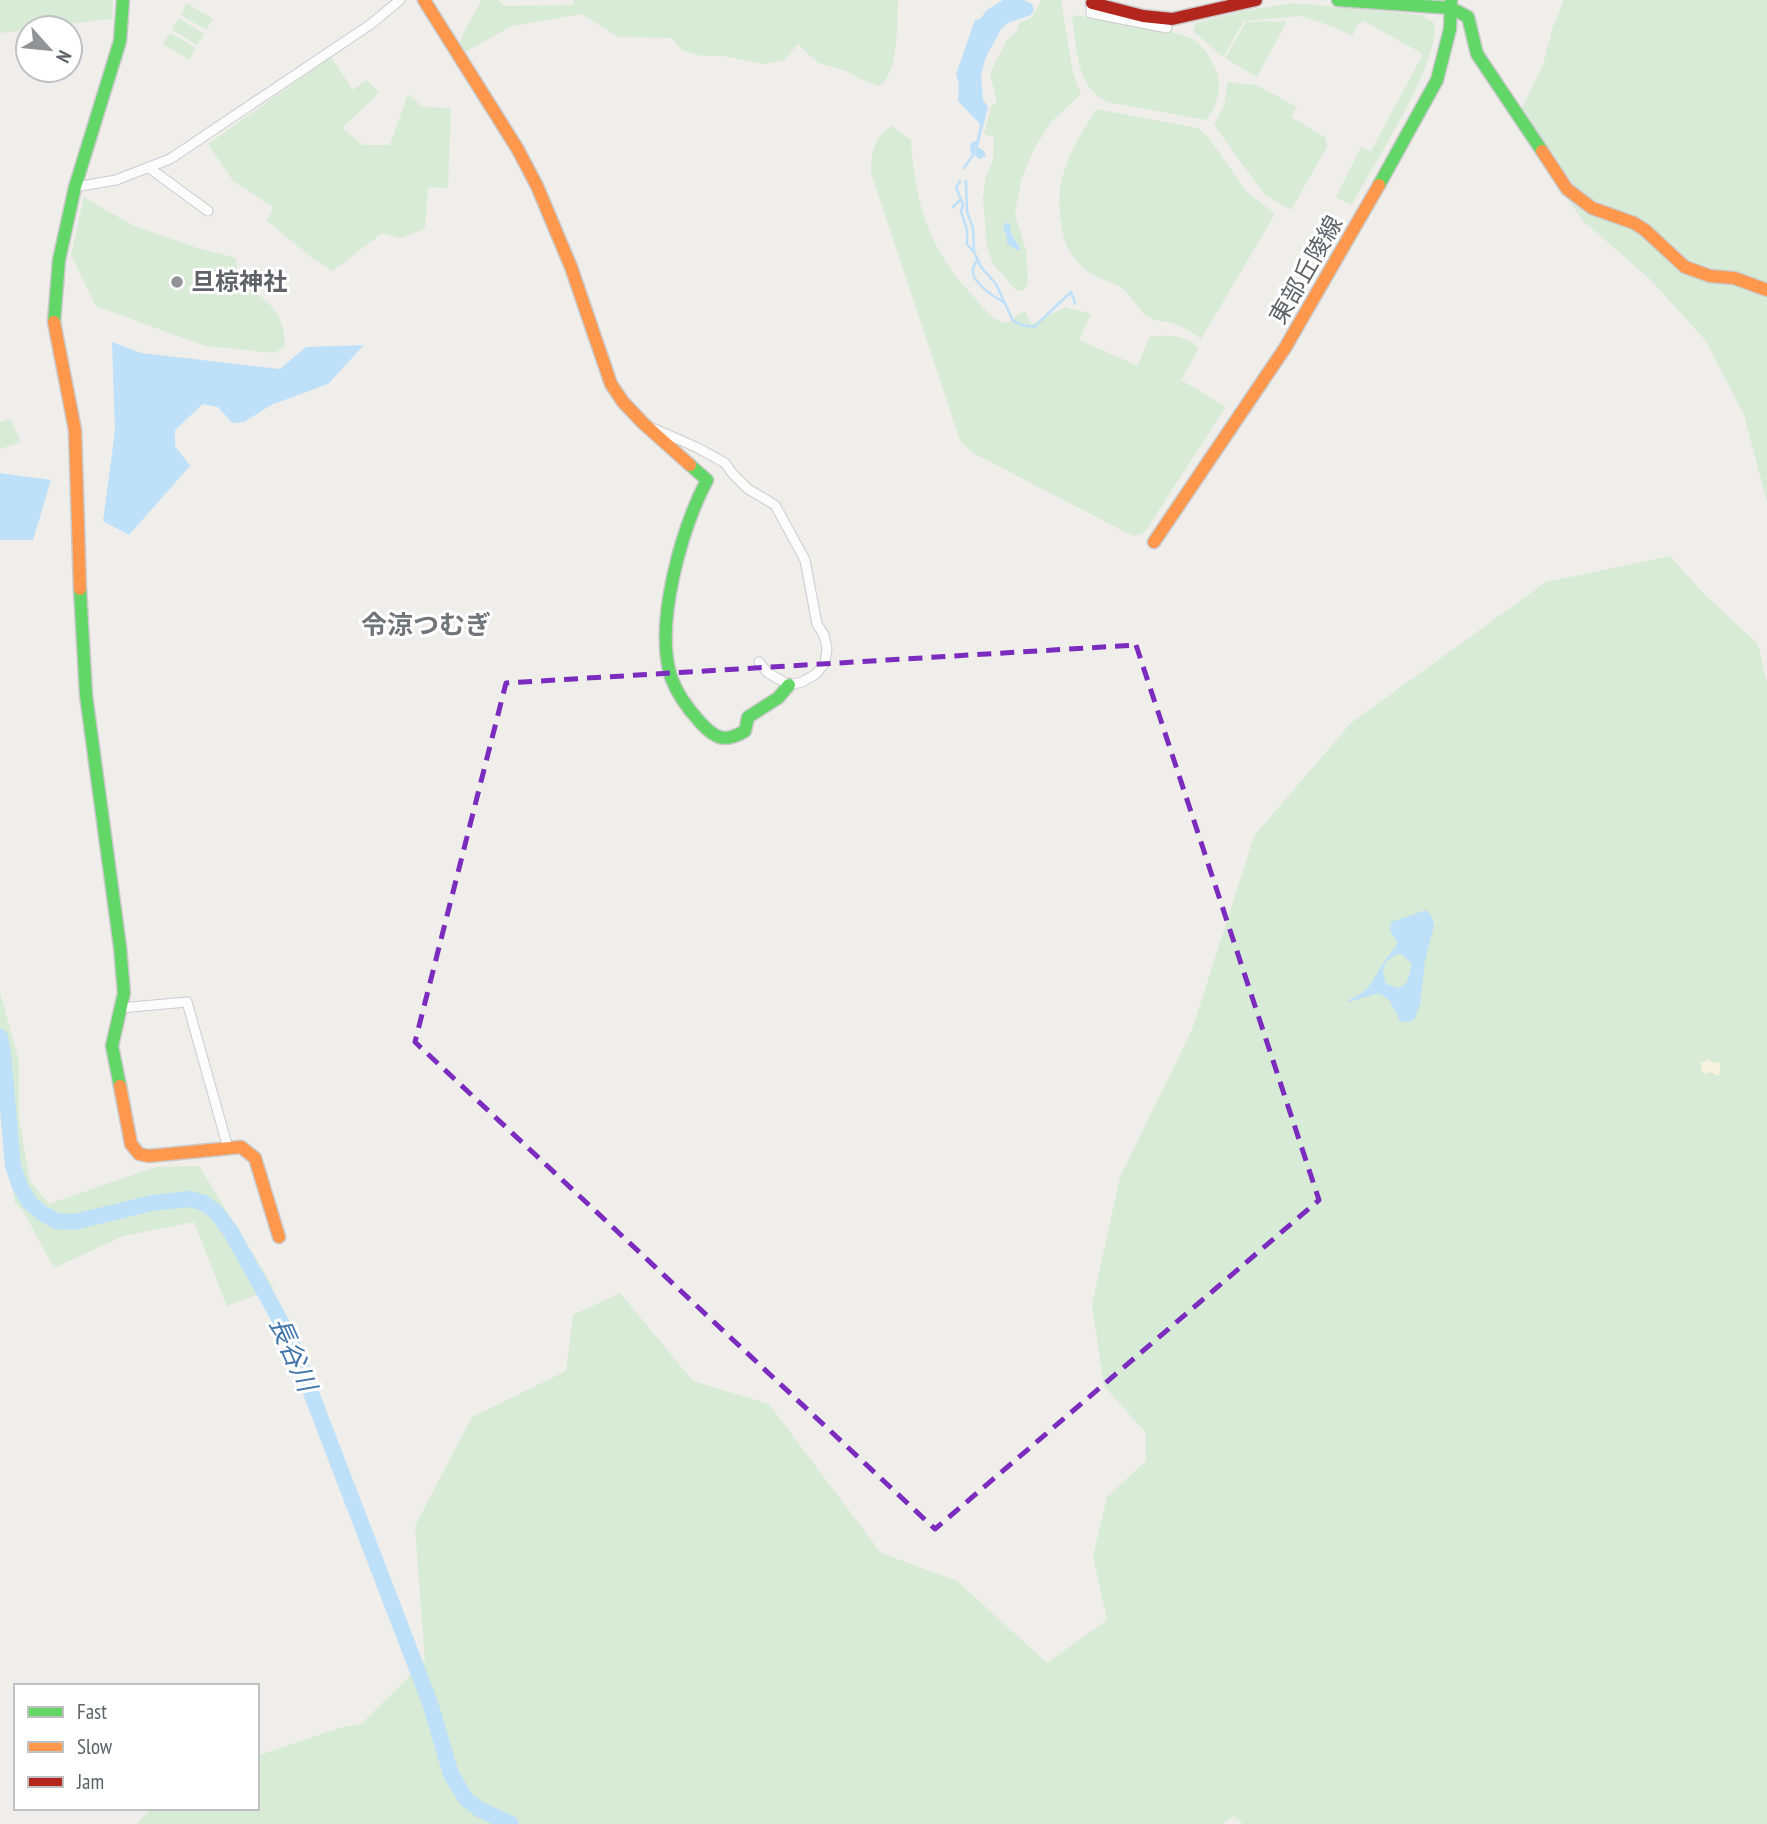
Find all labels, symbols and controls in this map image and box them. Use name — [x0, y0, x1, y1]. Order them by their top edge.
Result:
north arrow — [14, 14, 84, 84]
text: N — [51, 47, 77, 67]
street label: 東部丘陵線 — [1262, 210, 1349, 329]
place label: 旦椋神社 — [191, 266, 287, 297]
marker: 旦椋神社 — [169, 274, 185, 290]
district label: 令涼つむぎ — [361, 608, 491, 641]
water label: 長谷川 — [263, 1311, 326, 1399]
legend — [14, 1684, 259, 1810]
text: Fast — [77, 1698, 107, 1725]
text: Slow — [77, 1733, 113, 1760]
text: Jam — [76, 1768, 104, 1795]

